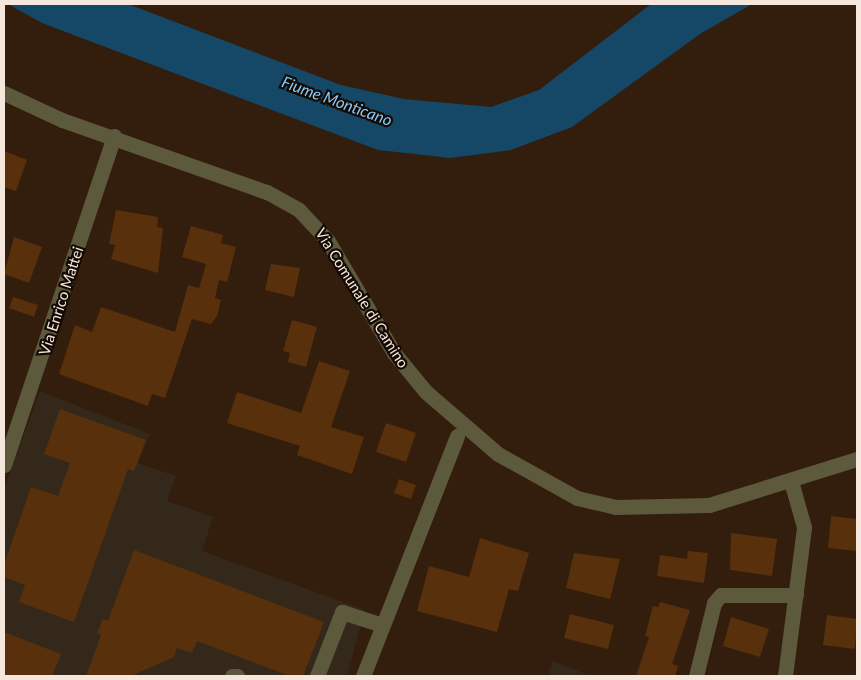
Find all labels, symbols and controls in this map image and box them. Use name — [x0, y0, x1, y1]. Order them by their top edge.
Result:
water label: Fiume Monticano — [279, 72, 395, 130]
street label: Via Comunale di Camino — [312, 225, 412, 371]
street label: Via Enrico Mattei — [35, 244, 87, 358]

